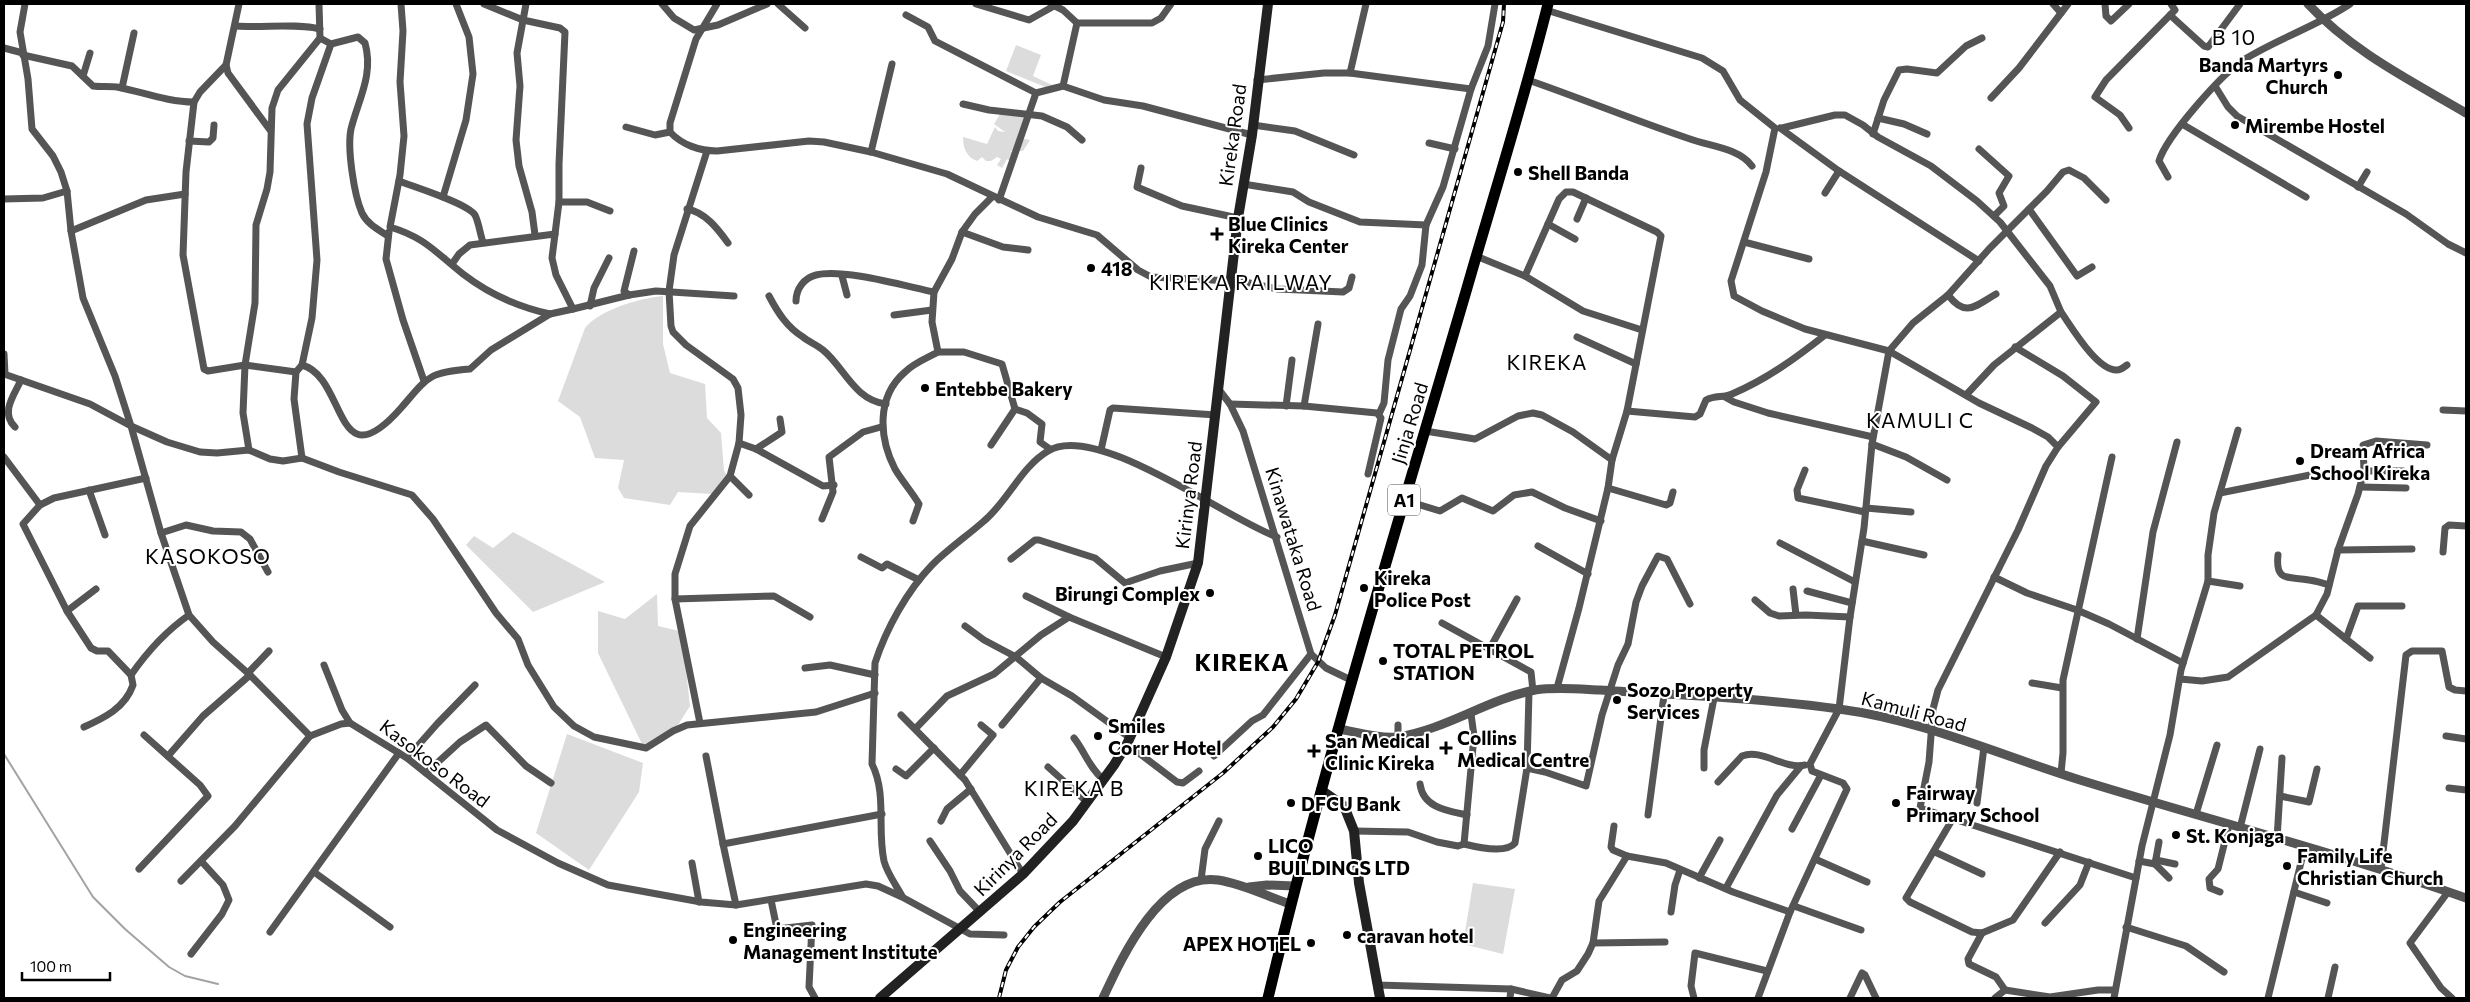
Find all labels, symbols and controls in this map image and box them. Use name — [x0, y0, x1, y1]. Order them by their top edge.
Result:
district label: B 10 — [2212, 24, 2256, 49]
place label: Banda Martyrs Church — [2199, 53, 2328, 98]
marker: Banda Martyrs Church — [2332, 69, 2344, 81]
street label: Kireka Road — [1213, 82, 1251, 188]
place label: Mirembe Hostel — [2245, 114, 2385, 137]
marker: Mirembe Hostel — [2229, 119, 2241, 131]
place label: Shell Banda — [1528, 161, 1629, 184]
marker: Shell Banda — [1512, 166, 1524, 178]
place label: Blue Clinics Kireka Center — [1228, 212, 1349, 257]
marker: Blue Clinics Kireka Center — [1210, 227, 1224, 241]
place label: 418 — [1101, 257, 1132, 280]
marker: 418 — [1085, 262, 1097, 274]
district label: KIREKA RAILWAY — [1149, 269, 1333, 294]
district label: KIREKA — [1506, 349, 1588, 374]
place label: Entebbe Bakery — [935, 377, 1073, 400]
street label: Jinja Road — [1386, 379, 1432, 467]
marker: Entebbe Bakery — [919, 382, 931, 394]
district label: KAMULI C — [1866, 407, 1974, 432]
place label: Dream Africa School Kireka — [2310, 439, 2430, 484]
street label: Kirinya Road — [1170, 440, 1206, 550]
marker: Dream Africa School Kireka — [2294, 455, 2306, 467]
street label: Kinawataka Road — [1261, 464, 1327, 614]
road number: A1 — [1388, 484, 1420, 516]
district label: KASOKOSO — [145, 543, 271, 568]
place label: Kireka Police Post — [1374, 566, 1471, 611]
place label: Birungi Complex — [1055, 582, 1200, 605]
marker: Kireka Police Post — [1358, 582, 1370, 594]
marker: Birungi Complex — [1204, 587, 1216, 599]
place label: TOTAL PETROL STATION — [1393, 639, 1534, 684]
district label: KIREKA — [1194, 647, 1290, 676]
marker: TOTAL PETROL STATION — [1377, 655, 1389, 667]
place label: Sozo Property Services — [1627, 678, 1754, 723]
street label: Kamuli Road — [1859, 686, 1969, 736]
marker: Sozo Property Services — [1611, 694, 1623, 706]
street label: Kasokoso Road — [375, 714, 495, 812]
place label: Smiles Corner Hotel — [1108, 714, 1221, 759]
place label: Collins Medical Centre — [1457, 726, 1589, 771]
place label: San Medical Clinic Kireka — [1325, 729, 1435, 774]
marker: Smiles Corner Hotel — [1092, 730, 1104, 742]
marker: Collins Medical Centre — [1439, 741, 1453, 755]
marker: San Medical Clinic Kireka — [1307, 744, 1321, 758]
district label: KIREKA B — [1024, 775, 1124, 800]
place label: Fairway Primary School — [1906, 781, 2039, 826]
place label: DFCU Bank — [1301, 792, 1401, 815]
marker: DFCU Bank — [1285, 797, 1297, 809]
marker: Fairway Primary School — [1890, 797, 1902, 809]
street label: Kirinya Road — [969, 808, 1061, 900]
place label: St. Konjaga — [2186, 824, 2284, 847]
marker: St. Konjaga — [2170, 829, 2182, 841]
place label: LICO BUILDINGS LTD — [1268, 834, 1410, 879]
place label: Family Life Christian Church — [2297, 844, 2443, 889]
marker: LICO BUILDINGS LTD — [1252, 850, 1264, 862]
marker: Family Life Christian Church — [2281, 860, 2293, 872]
place label: Engineering Management Institute — [743, 918, 937, 963]
place label: caravan hotel — [1357, 924, 1474, 947]
marker: caravan hotel — [1341, 929, 1353, 941]
place label: APEX HOTEL — [1183, 932, 1301, 955]
marker: Engineering Management Institute — [727, 934, 739, 946]
marker: APEX HOTEL — [1305, 937, 1317, 949]
scale bar — [22, 950, 110, 982]
text: 100 m — [30, 957, 72, 975]

